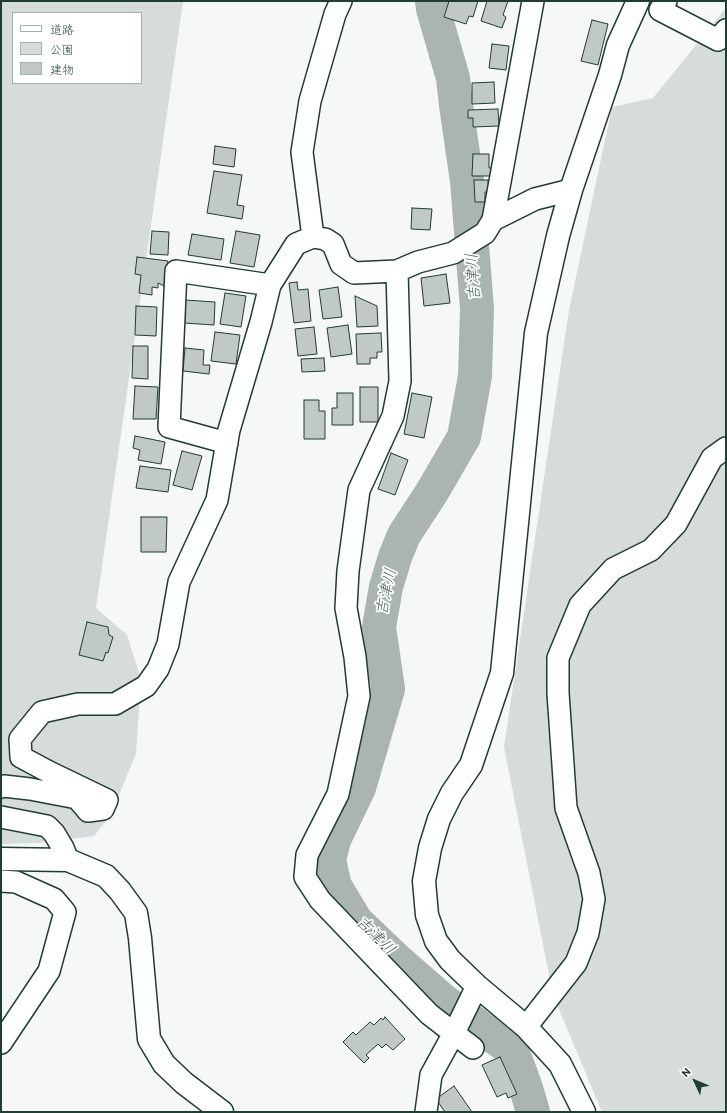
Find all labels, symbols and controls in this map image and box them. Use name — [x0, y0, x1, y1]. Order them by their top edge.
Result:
legend — [12, 12, 142, 84]
text: 道路 — [50, 23, 74, 37]
text: 公園 — [50, 43, 74, 57]
text: 建物 — [50, 63, 74, 77]
water label: 吉津川 — [463, 252, 485, 302]
water label: 吉津川 — [373, 567, 401, 617]
water label: 吉津川 — [351, 912, 399, 960]
north arrow — [675, 1061, 715, 1101]
text: N — [679, 1065, 693, 1080]

